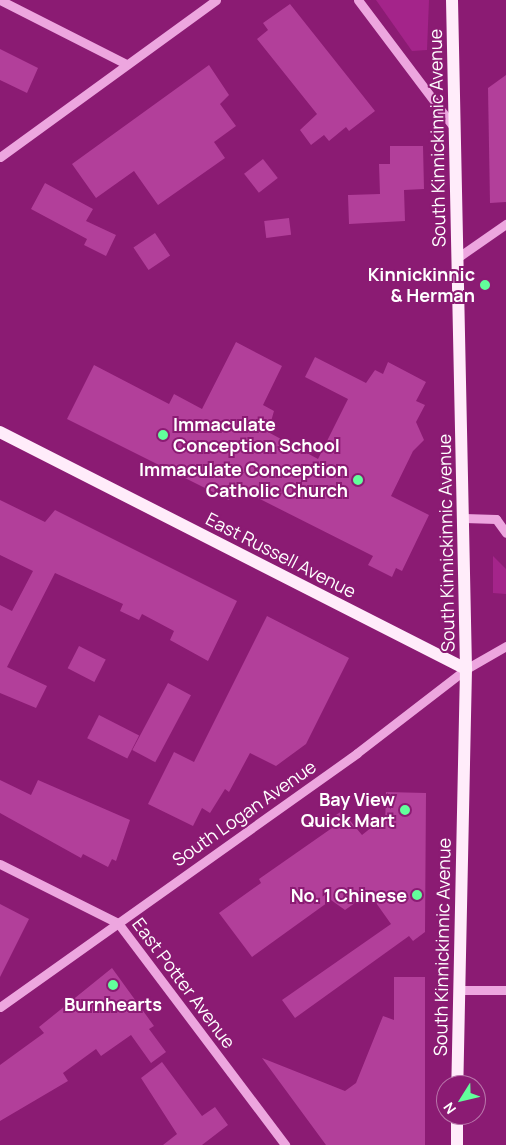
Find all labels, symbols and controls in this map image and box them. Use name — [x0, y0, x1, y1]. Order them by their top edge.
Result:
street label: South Kinnickinnic Avenue — [424, 29, 450, 247]
place label: Kinnickinnic & Herman — [368, 264, 475, 306]
marker: Kinnickinnic & Herman — [479, 279, 491, 291]
place label: Immaculate Conception School — [173, 414, 340, 456]
marker: Immaculate Conception School — [157, 429, 169, 441]
street label: South Kinnickinnic Avenue — [433, 434, 459, 652]
place label: Immaculate Conception Catholic Church — [139, 459, 348, 502]
marker: Immaculate Conception Catholic Church — [352, 474, 364, 486]
street label: East Russell Avenue — [202, 508, 360, 602]
street label: South Logan Avenue — [168, 755, 320, 871]
place label: Bay View Quick Mart — [301, 789, 395, 832]
marker: Bay View Quick Mart — [399, 804, 411, 816]
street label: South Kinnickinnic Avenue — [429, 838, 455, 1056]
place label: No. 1 Chinese — [291, 884, 407, 906]
marker: No. 1 Chinese — [411, 889, 423, 901]
street label: East Potter Avenue — [128, 914, 240, 1052]
marker: Burnhearts — [107, 979, 119, 991]
place label: Burnhearts — [64, 993, 162, 1015]
north arrow — [436, 1075, 486, 1125]
text: N — [439, 1099, 460, 1118]

